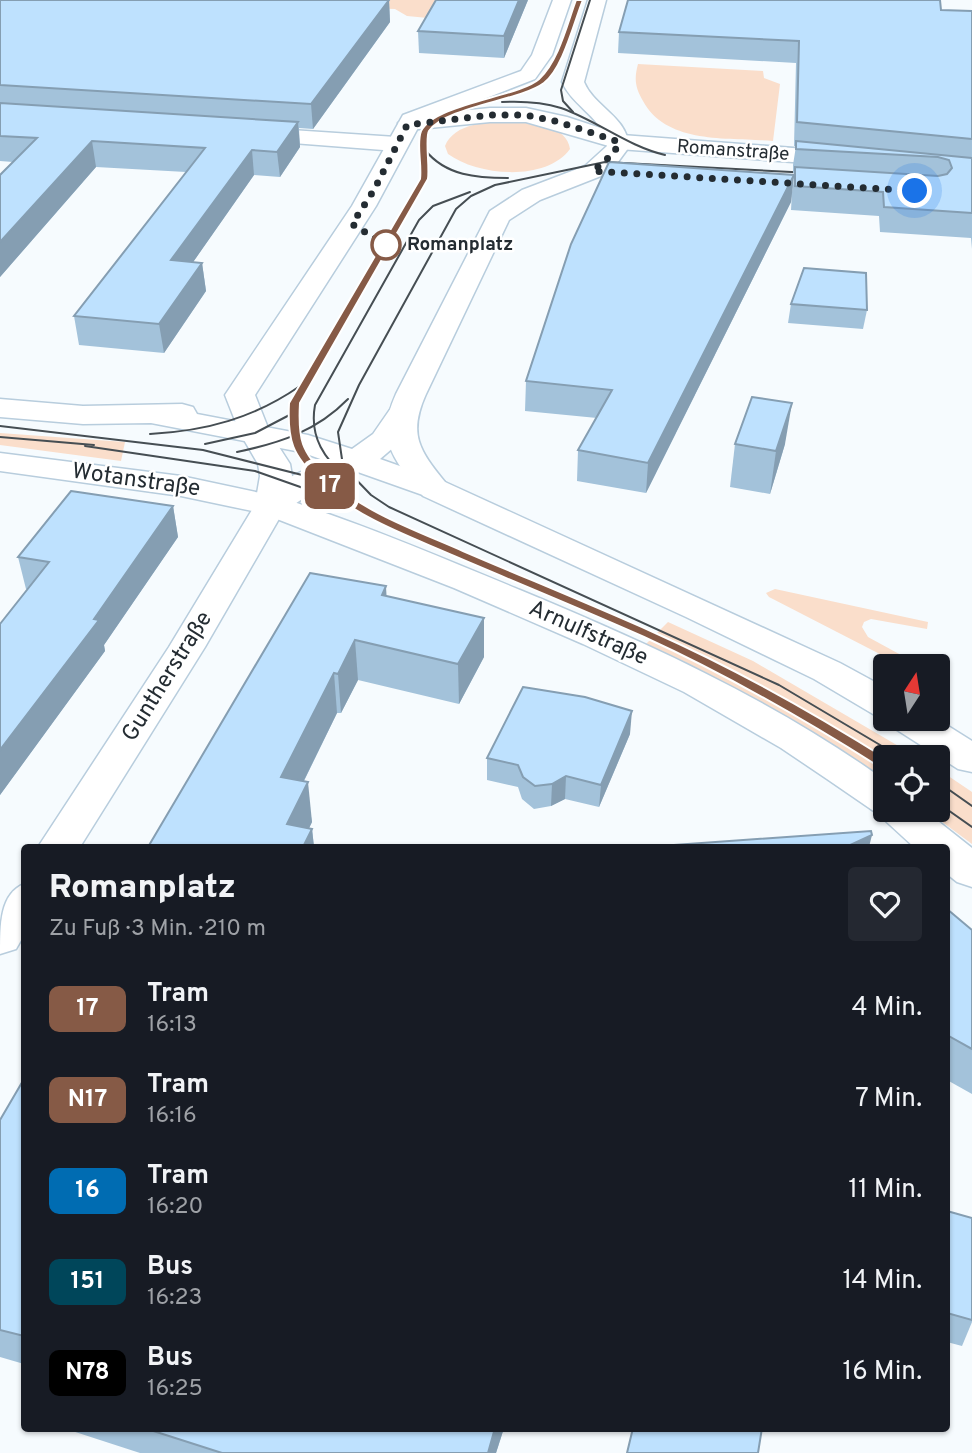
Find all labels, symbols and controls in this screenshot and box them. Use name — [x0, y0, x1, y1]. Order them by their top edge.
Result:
street label: Romanstraße — [676, 135, 790, 167]
your location — [897, 173, 932, 208]
marker: Romanplatz — [371, 230, 401, 260]
place label: Romanplatz — [407, 233, 513, 257]
street label: Wotanstraße — [70, 458, 202, 504]
line badge: 17 — [298, 463, 362, 509]
text: 17 — [319, 471, 341, 501]
street label: Arnulfstraße — [524, 595, 652, 673]
street label: Guntherstraße — [116, 606, 220, 748]
north arrow — [873, 654, 950, 732]
map controls — [873, 654, 950, 822]
button: locate — [873, 745, 950, 822]
button: heart — [848, 867, 922, 941]
text: Romanplatz — [49, 868, 236, 910]
text: Zu Fuß · 3 Min. · 210 m — [49, 915, 266, 944]
text: Tram — [147, 978, 209, 1011]
text: 4 Min. — [852, 992, 922, 1025]
text: 17 — [76, 994, 99, 1024]
text: 16:13 — [147, 1011, 197, 1040]
text: Tram — [147, 1069, 209, 1102]
text: 7 Min. — [855, 1083, 922, 1116]
text: N17 — [68, 1085, 107, 1115]
text: 16:16 — [147, 1102, 197, 1131]
text: Tram — [147, 1160, 209, 1193]
text: 11 Min. — [848, 1174, 922, 1207]
text: 16 — [75, 1176, 100, 1206]
text: 16:20 — [147, 1193, 203, 1222]
text: Bus — [147, 1251, 193, 1284]
text: 14 Min. — [842, 1265, 922, 1298]
text: 151 — [71, 1267, 104, 1297]
text: 16:23 — [147, 1284, 202, 1313]
text: Bus — [147, 1342, 193, 1375]
text: 16 Min. — [842, 1356, 922, 1389]
text: N78 — [65, 1358, 110, 1388]
text: 16:25 — [147, 1375, 203, 1404]

